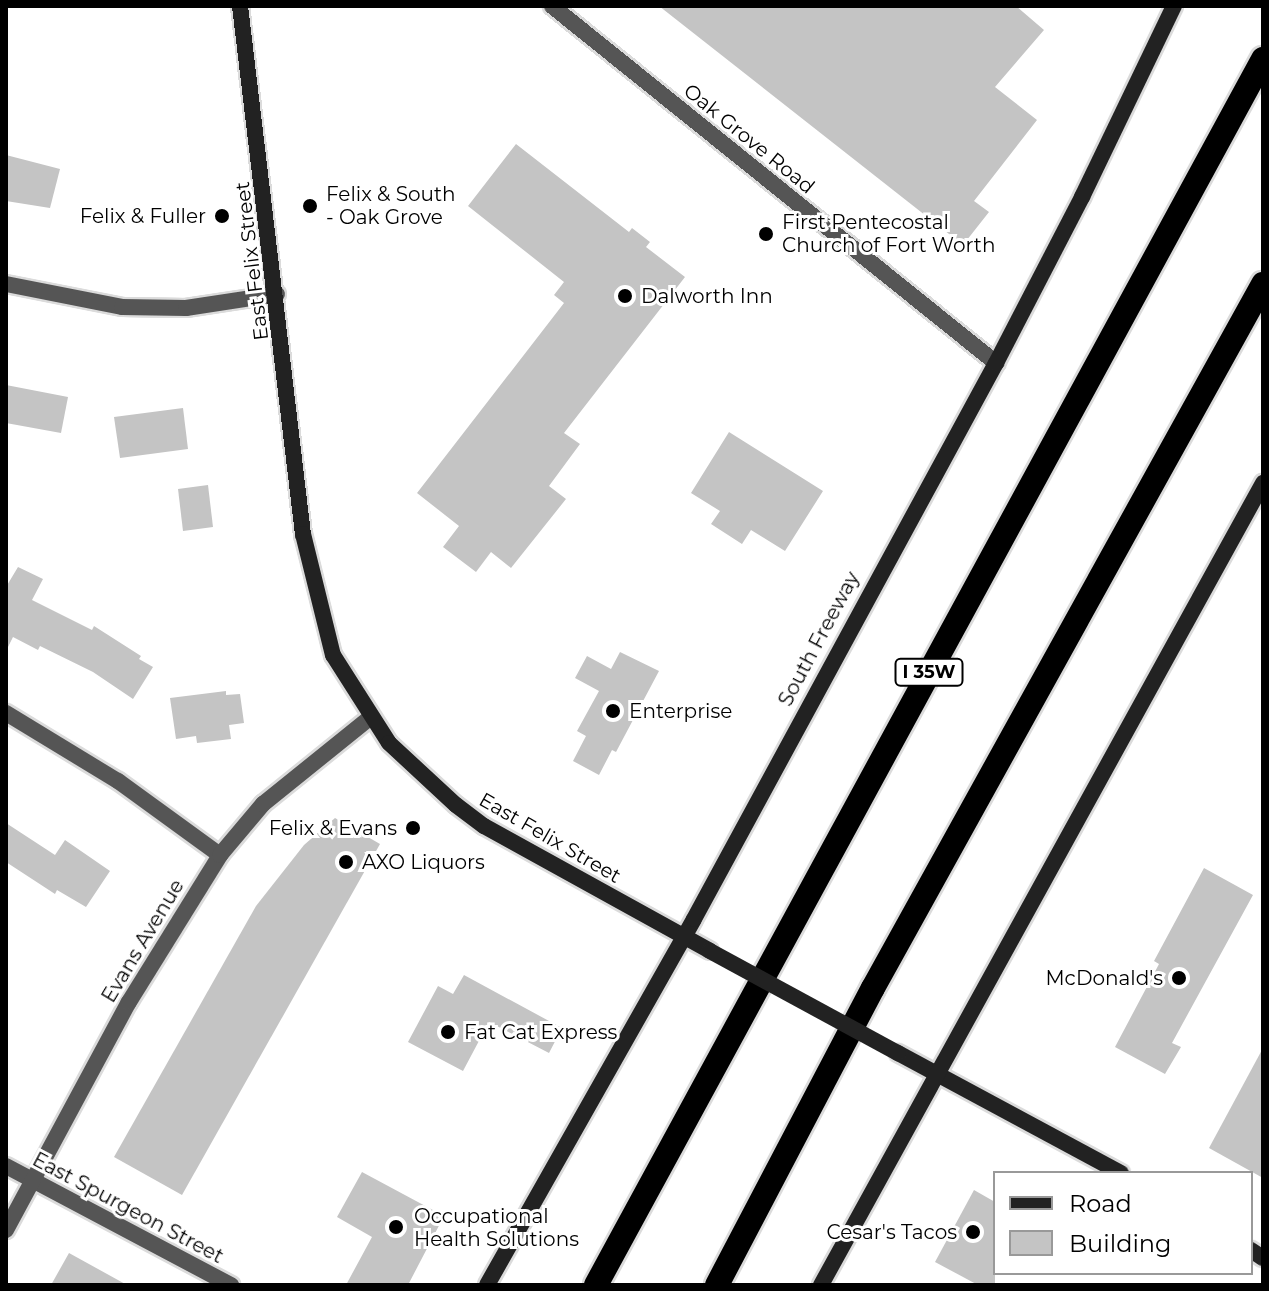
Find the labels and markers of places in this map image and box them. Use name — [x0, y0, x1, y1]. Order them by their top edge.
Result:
place label: Felix & South - Oak Grove — [326, 182, 456, 229]
marker: Felix & South - Oak Grove — [301, 197, 319, 215]
place label: Felix & Fuller — [80, 204, 206, 228]
marker: Felix & Fuller — [213, 207, 231, 225]
place label: First Pentecostal Church of Fort Worth — [782, 210, 995, 257]
marker: First Pentecostal Church of Fort Worth — [757, 225, 775, 243]
place label: Dalworth Inn — [641, 284, 773, 308]
marker: Dalworth Inn — [616, 287, 634, 305]
place label: Enterprise — [629, 699, 732, 723]
marker: Enterprise — [604, 702, 622, 720]
place label: Felix & Evans — [269, 816, 397, 840]
marker: Felix & Evans — [404, 819, 422, 837]
place label: AXO Liquors — [362, 850, 485, 874]
marker: AXO Liquors — [337, 853, 355, 871]
place label: McDonald's — [1046, 966, 1163, 990]
marker: McDonald's — [1170, 969, 1188, 987]
place label: Fat Cat Express — [464, 1020, 617, 1044]
marker: Fat Cat Express — [439, 1023, 457, 1041]
place label: Occupational Health Solutions — [414, 1204, 579, 1251]
marker: Occupational Health Solutions — [385, 1216, 407, 1238]
place label: Cesar's Tacos — [826, 1220, 957, 1244]
marker: Cesar's Tacos — [964, 1223, 982, 1241]

